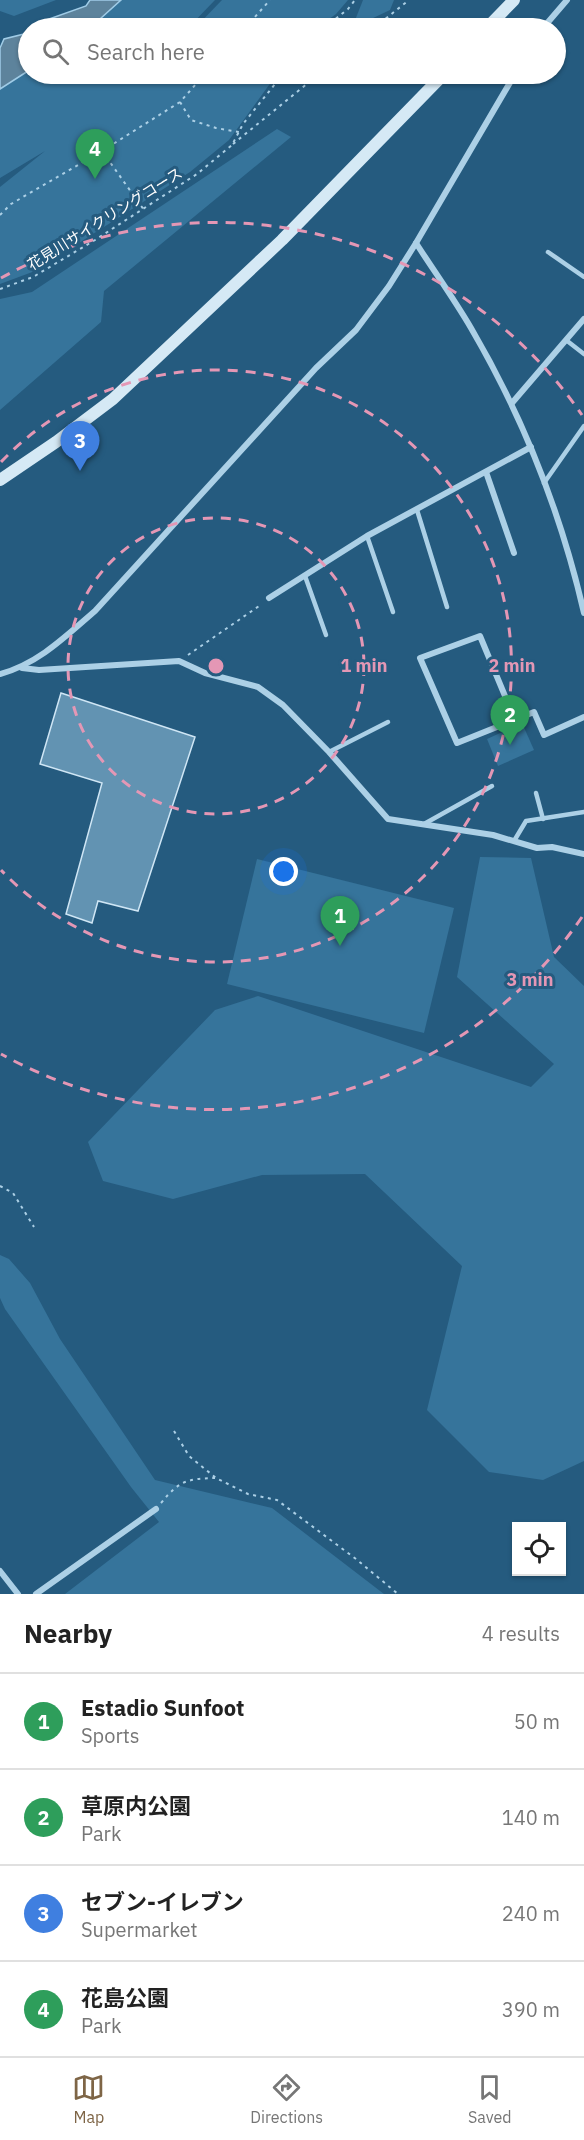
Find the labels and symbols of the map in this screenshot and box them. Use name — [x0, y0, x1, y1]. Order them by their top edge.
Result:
pin: 4 — [76, 130, 115, 179]
street label: 花見川サイクリングコース — [24, 163, 186, 274]
pin: 3 — [60, 422, 100, 471]
text: 1 min — [340, 654, 388, 677]
text: 2 min — [488, 654, 536, 677]
centre of rings — [206, 656, 226, 676]
pin: 2 — [490, 696, 530, 745]
your location — [269, 857, 298, 886]
pin: 1 — [320, 896, 360, 946]
text: 3 min — [506, 968, 554, 991]

